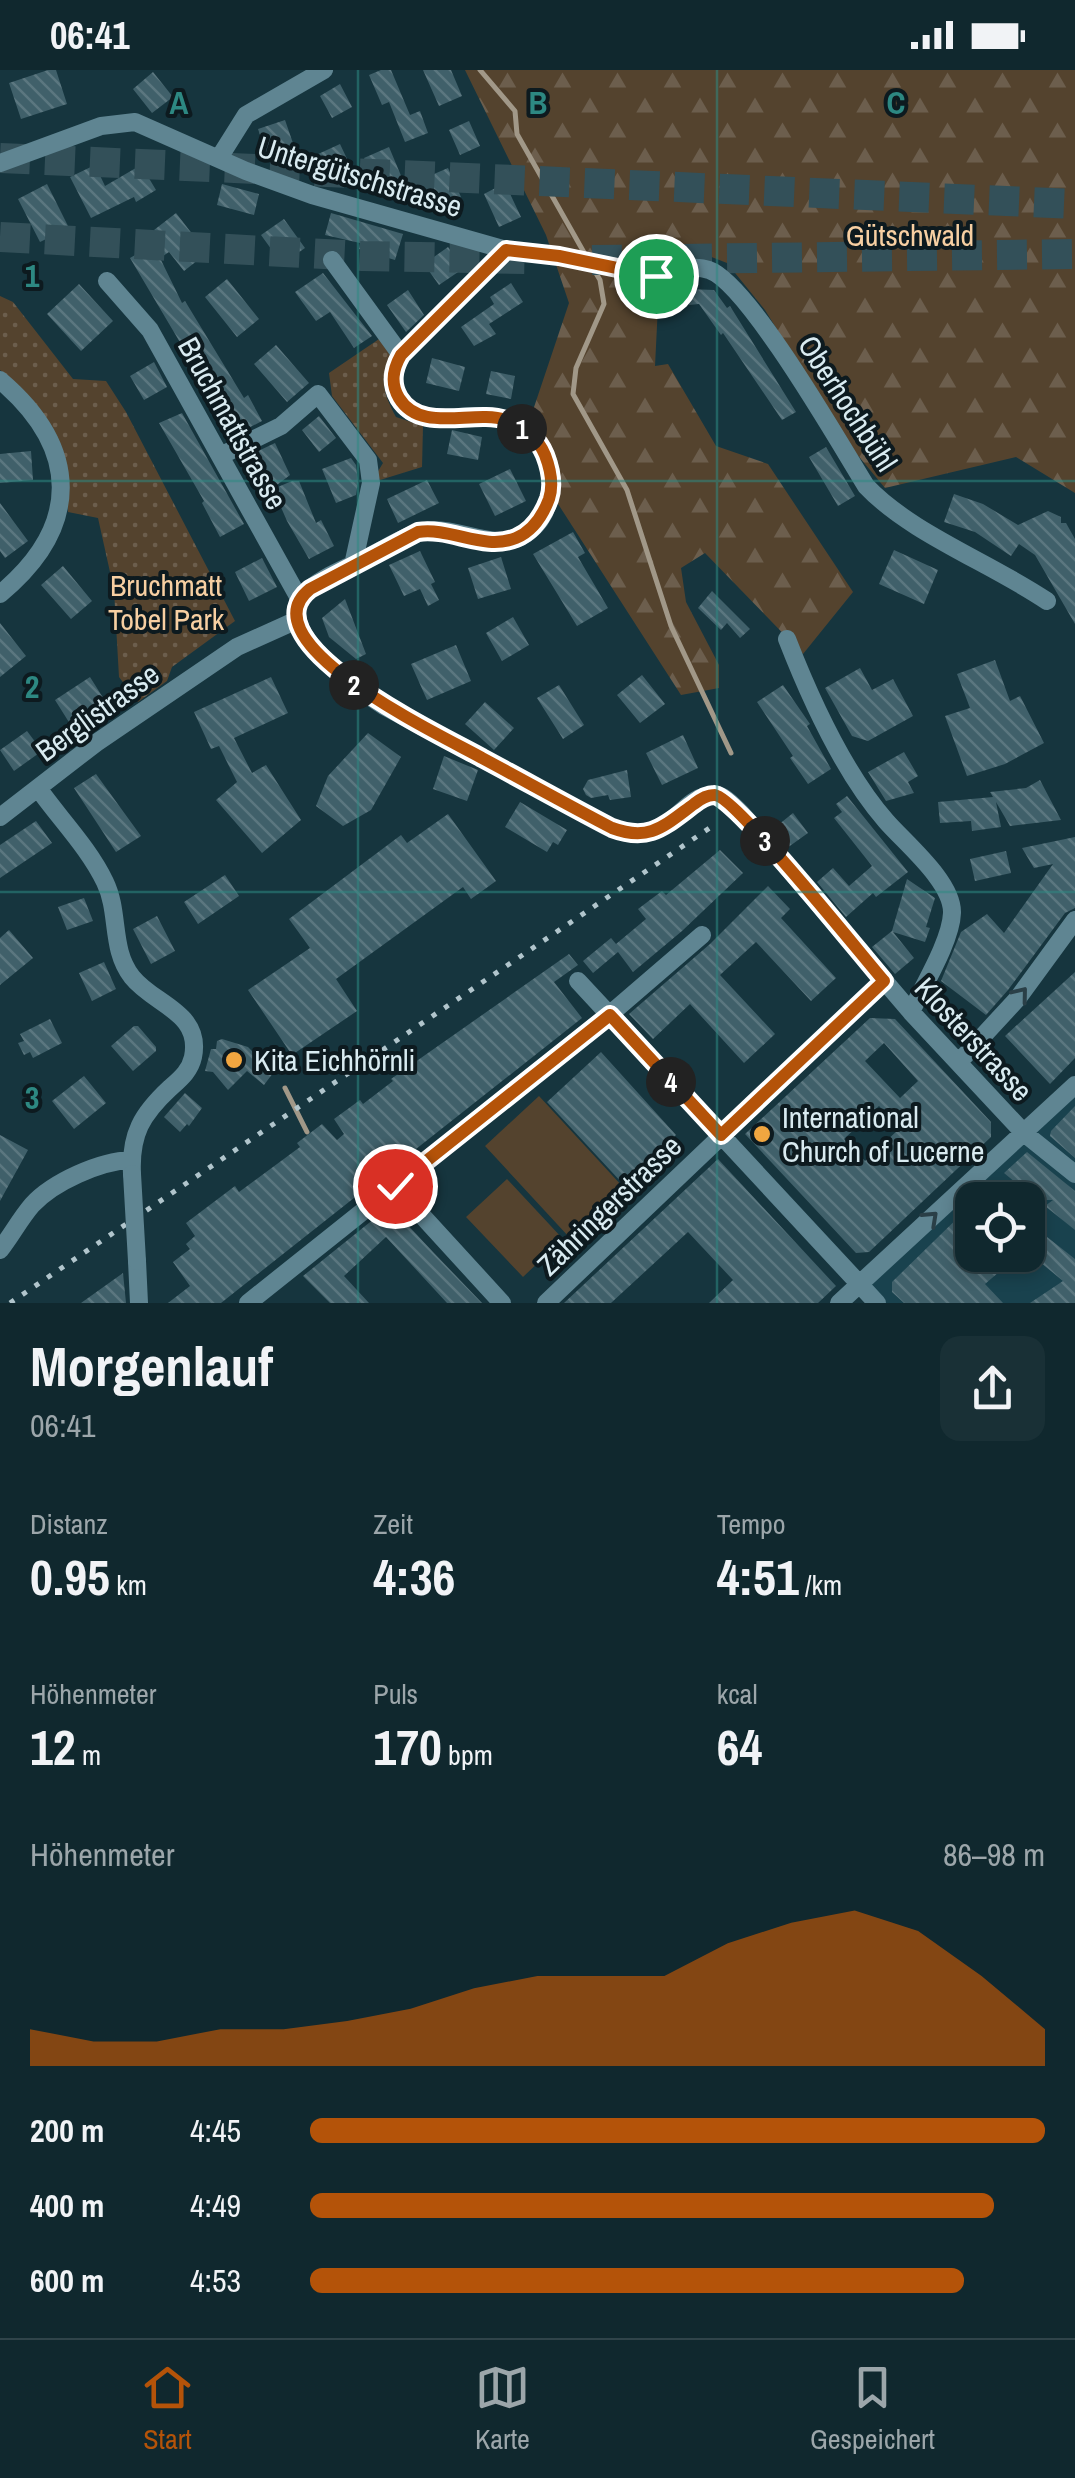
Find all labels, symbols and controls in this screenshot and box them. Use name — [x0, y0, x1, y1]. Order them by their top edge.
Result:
text: 06:41 — [50, 10, 130, 61]
text: A — [170, 81, 189, 124]
text: B — [529, 81, 547, 124]
text: C — [887, 81, 905, 124]
street label: Untergütschstrasse — [253, 126, 467, 226]
park label: Gütschwald — [846, 215, 974, 255]
pin — [614, 234, 699, 319]
icon: arrive — [629, 249, 684, 304]
text: 1 — [25, 254, 40, 297]
street label: Oberhochbühl — [789, 327, 907, 479]
street label: Bruchmattstrasse — [169, 330, 297, 516]
pin: 1 — [497, 404, 547, 454]
text: 1 — [516, 410, 528, 448]
park label: Bruchmatt Tobel Park — [108, 565, 225, 639]
street label: Berglistrasse — [27, 654, 167, 770]
pin: 2 — [329, 660, 379, 710]
text: 2 — [25, 665, 39, 708]
text: 2 — [348, 666, 360, 704]
pin: 3 — [740, 816, 790, 866]
text: 3 — [759, 822, 771, 860]
street label: Klosterstrasse — [906, 968, 1042, 1110]
one-way arrow — [1009, 987, 1026, 1005]
place label: Kita Eichhörnli — [254, 1040, 415, 1080]
marker: Kita Eichhörnli — [223, 1049, 245, 1071]
pin: 4 — [646, 1057, 696, 1107]
text: 4 — [665, 1063, 677, 1101]
text: 3 — [25, 1076, 39, 1119]
place label: International Church of Lucerne — [782, 1097, 984, 1171]
marker: International Church of Lucerne — [751, 1123, 773, 1145]
street label: Zähringerstrasse — [528, 1126, 690, 1284]
pin — [353, 1144, 438, 1229]
icon: check — [368, 1159, 423, 1214]
map controls — [955, 1182, 1045, 1272]
button: locate — [955, 1182, 1045, 1272]
one-way arrow — [919, 1212, 938, 1230]
text: Morgenlauf — [30, 1329, 273, 1403]
button: share — [940, 1336, 1045, 1441]
text: 06:41 — [30, 1404, 96, 1447]
text: Distanz — [30, 1505, 108, 1543]
text: Zeit — [373, 1505, 413, 1543]
text: Tempo — [717, 1505, 786, 1543]
text: 0.95 — [30, 1543, 110, 1611]
text: 4:36 — [373, 1543, 455, 1611]
text: 4:51 — [717, 1543, 799, 1611]
text: km — [110, 1566, 147, 1604]
text: /km — [799, 1566, 842, 1604]
text: Höhenmeter — [30, 1675, 156, 1713]
text: Puls — [373, 1675, 418, 1713]
text: kcal — [717, 1675, 757, 1713]
text: 12 — [30, 1713, 76, 1781]
text: 170 — [373, 1713, 442, 1781]
text: 64 — [717, 1713, 762, 1781]
text: m — [76, 1736, 101, 1774]
text: bpm — [442, 1736, 493, 1774]
text: Höhenmeter — [30, 1833, 174, 1876]
text: 86–98 m — [943, 1833, 1045, 1876]
text: 200 m — [30, 2109, 104, 2152]
text: 4:45 — [190, 2109, 241, 2152]
text: 400 m — [30, 2184, 104, 2227]
text: 4:49 — [190, 2184, 241, 2227]
text: 600 m — [30, 2259, 104, 2302]
text: 4:53 — [190, 2259, 241, 2302]
tab: Start — [140, 2360, 195, 2458]
tab: Karte — [475, 2360, 530, 2458]
tab: Gespeichert — [810, 2360, 935, 2458]

